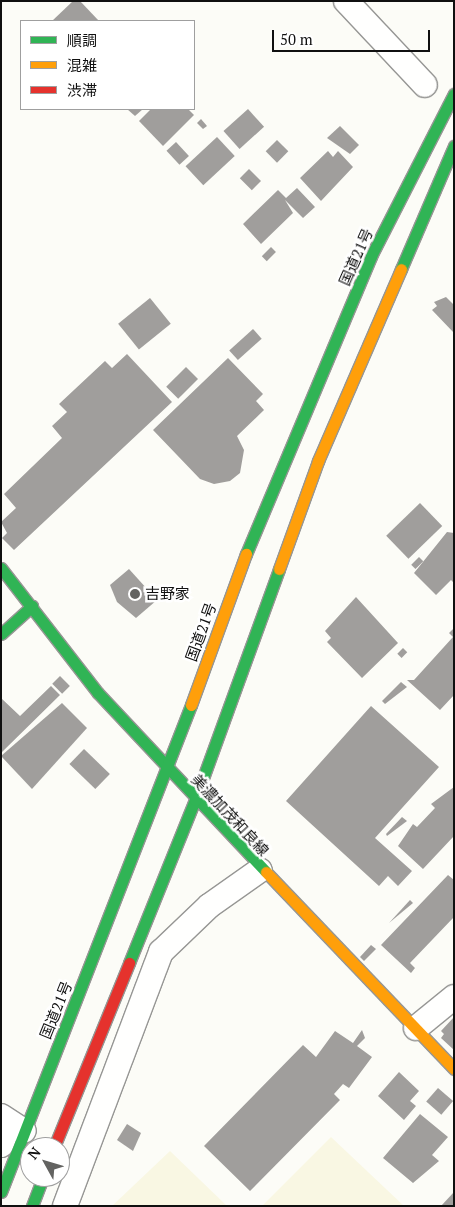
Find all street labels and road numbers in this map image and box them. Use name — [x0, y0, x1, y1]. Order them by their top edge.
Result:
street label: 国道21号 — [335, 225, 377, 289]
street label: 国道21号 — [182, 600, 220, 664]
street label: 美濃加茂和良線 — [188, 770, 272, 860]
street label: 国道21号 — [36, 978, 76, 1042]

